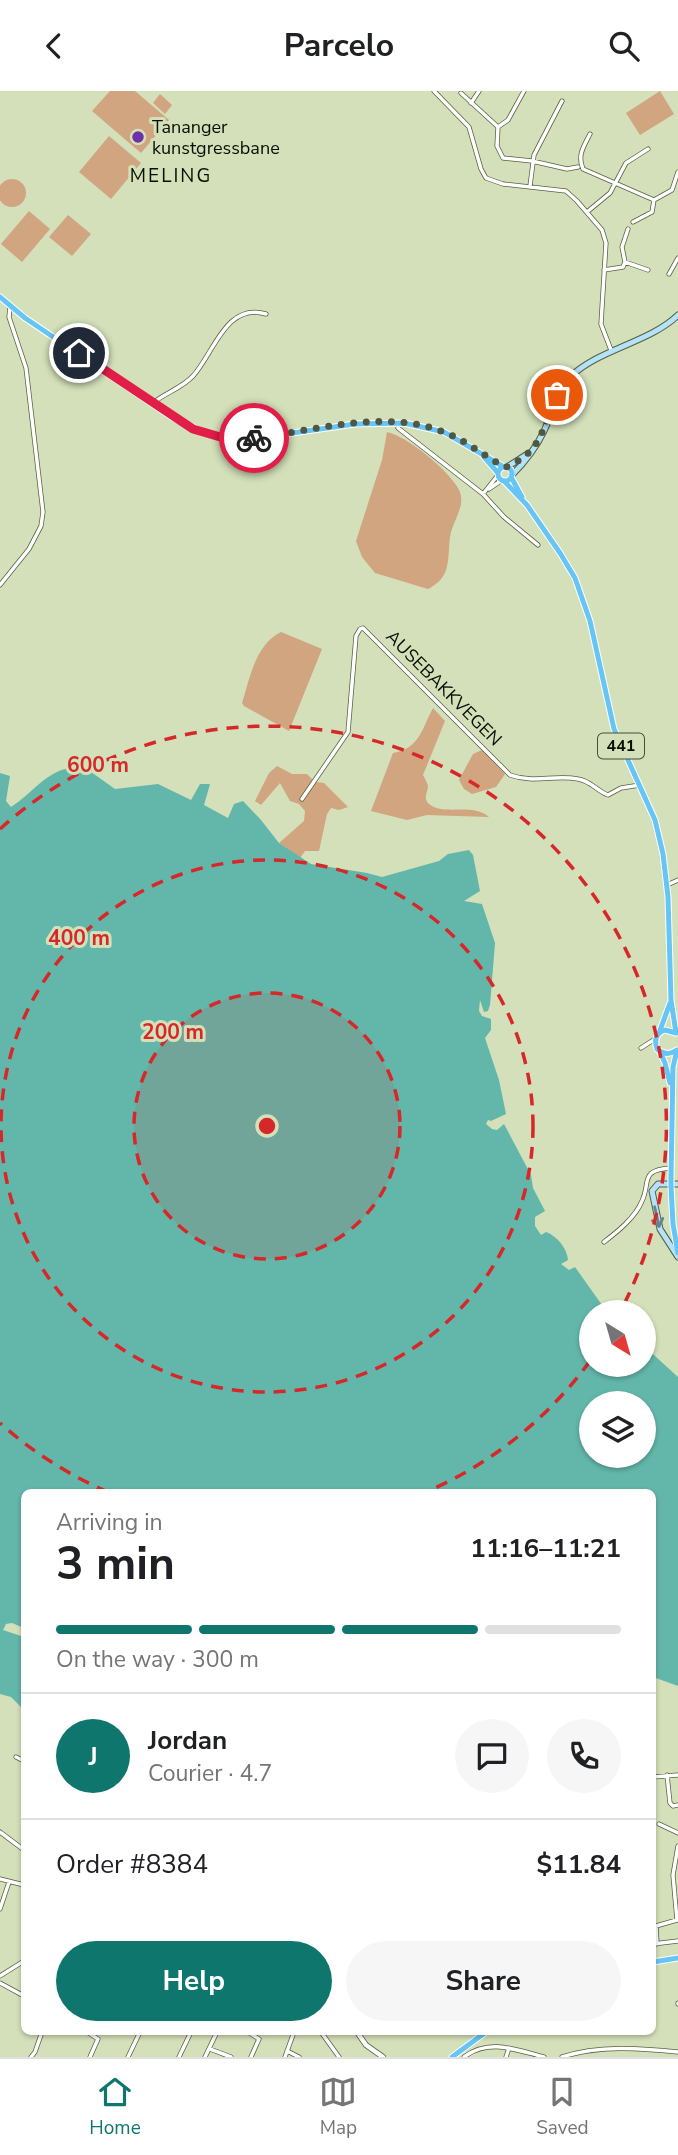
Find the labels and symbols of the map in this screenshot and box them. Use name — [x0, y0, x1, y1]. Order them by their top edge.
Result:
place label: Tananger kunstgressbane — [152, 115, 280, 160]
marker: Tananger kunstgressbane — [130, 129, 146, 145]
district label: MELING — [130, 163, 212, 189]
pin — [49, 323, 109, 383]
pin — [527, 365, 587, 425]
courier — [219, 403, 289, 473]
street label: AUSEBAKKVEGEN — [381, 625, 507, 751]
road number: 441 — [598, 733, 644, 759]
text: 600 m — [67, 751, 129, 779]
text: 400 m — [48, 924, 110, 952]
text: 200 m — [142, 1018, 204, 1046]
centre of rings — [255, 1114, 279, 1138]
one-way arrow — [651, 1205, 664, 1228]
north arrow — [579, 1300, 656, 1377]

